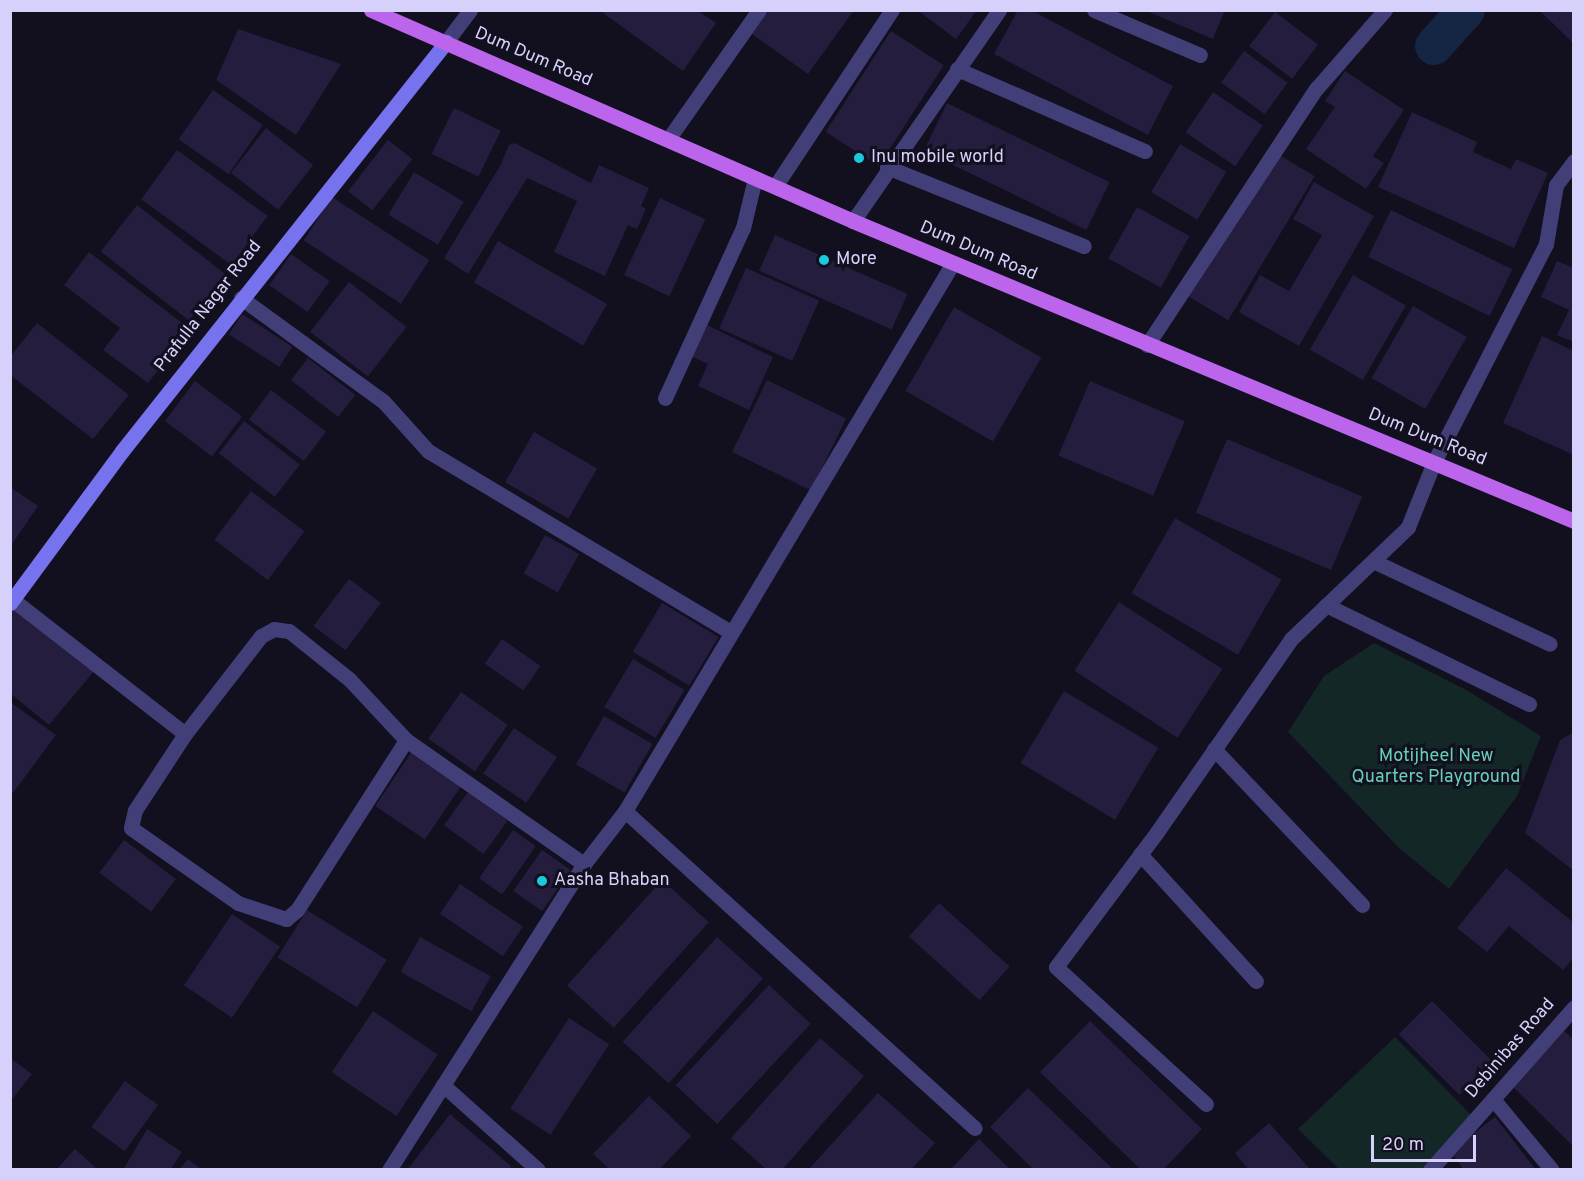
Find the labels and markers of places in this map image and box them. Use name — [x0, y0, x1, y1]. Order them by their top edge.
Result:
place label: Inu mobile world — [871, 147, 1004, 169]
marker: Inu mobile world — [852, 151, 866, 165]
place label: More — [836, 249, 877, 271]
marker: More — [817, 253, 831, 267]
place label: Aasha Bhaban — [554, 870, 670, 892]
marker: Aasha Bhaban — [535, 874, 549, 888]

